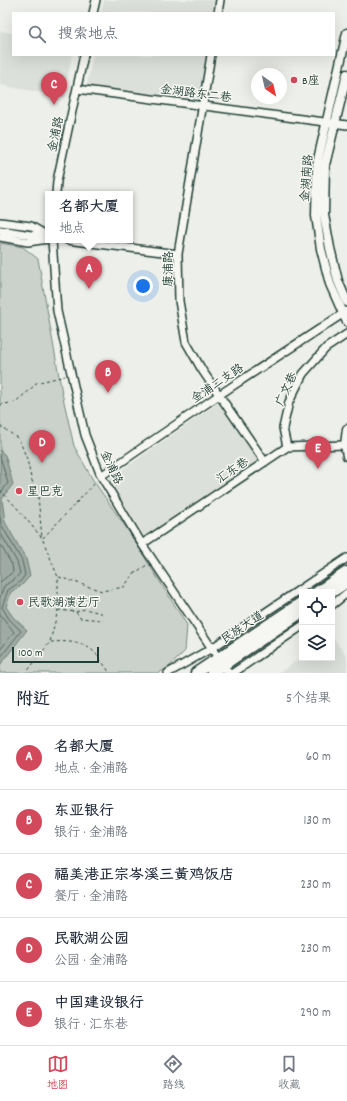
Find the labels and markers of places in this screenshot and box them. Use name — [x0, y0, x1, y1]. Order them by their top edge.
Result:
pin: C — [41, 72, 67, 105]
place label: B座 — [302, 73, 320, 90]
marker: B座 — [289, 75, 299, 85]
pin: A — [76, 256, 102, 289]
pin: B — [95, 360, 121, 393]
pin: D — [29, 430, 55, 463]
pin: E — [305, 436, 331, 469]
place label: 星巴克 — [27, 484, 63, 501]
marker: 星巴克 — [14, 486, 24, 496]
place label: 民歌湖演艺厅 — [28, 595, 100, 612]
marker: 民歌湖演艺厅 — [15, 597, 25, 607]

